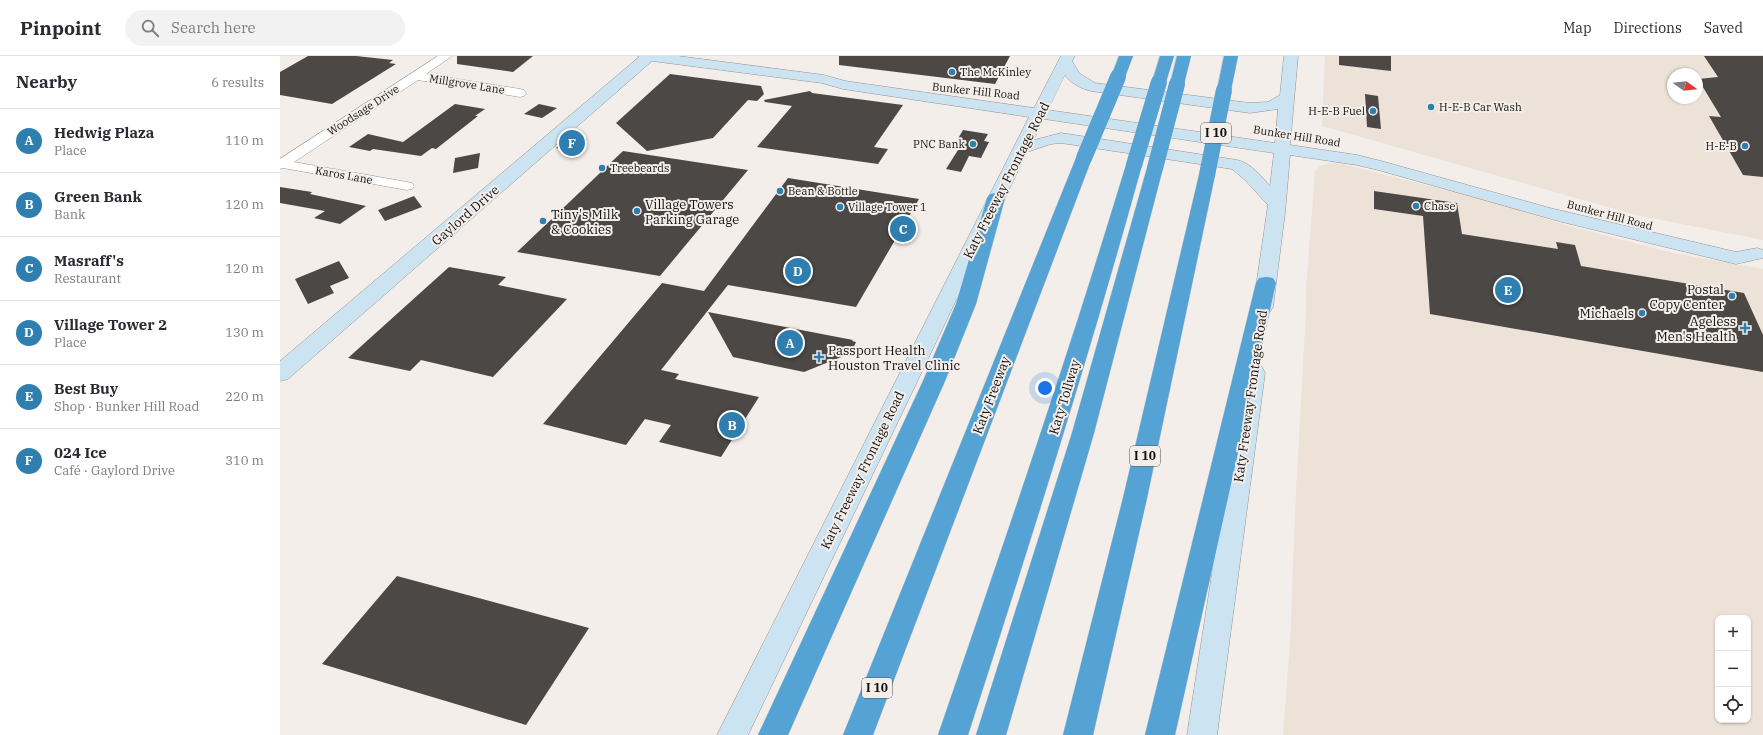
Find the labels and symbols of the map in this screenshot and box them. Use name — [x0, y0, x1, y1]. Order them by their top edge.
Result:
place label: The McKinley — [960, 65, 1031, 79]
marker: The McKinley — [947, 67, 957, 77]
north arrow — [1667, 68, 1703, 104]
street label: Millgrove Lane — [428, 71, 506, 97]
street label: Bunker Hill Road — [931, 79, 1021, 103]
street label: Woodsage Drive — [324, 81, 402, 138]
street label: Katy Freeway Frontage Road — [959, 99, 1054, 261]
place label: H-E-B Car Wash — [1439, 100, 1522, 114]
marker: H-E-B Car Wash — [1426, 102, 1436, 112]
place label: H-E-B Fuel — [1308, 104, 1365, 118]
marker: H-E-B Fuel — [1368, 106, 1378, 116]
street label: Bunker Hill Road — [1252, 122, 1342, 150]
road number: I 10 — [1201, 123, 1231, 143]
pin: F — [559, 128, 585, 158]
place label: PNC Bank — [913, 137, 966, 151]
marker: PNC Bank — [968, 139, 978, 149]
place label: H-E-B — [1705, 139, 1737, 153]
marker: H-E-B — [1740, 141, 1750, 151]
place label: Treebeards — [610, 161, 669, 175]
street label: Karos Lane — [314, 163, 374, 187]
marker: Treebeards — [597, 163, 607, 173]
street label: Gaylord Drive — [428, 181, 503, 249]
place label: Bean & Bottle — [788, 184, 858, 198]
marker: Bean & Bottle — [775, 186, 785, 196]
place label: Village Towers Parking Garage — [645, 196, 739, 228]
street label: Bunker Hill Road — [1566, 197, 1655, 233]
place label: Chase — [1424, 199, 1455, 213]
place label: Village Tower 1 — [848, 200, 927, 214]
marker: Chase — [1411, 201, 1421, 211]
marker: Village Tower 1 — [835, 202, 845, 212]
place label: Tiny's Milk & Cookies — [551, 206, 619, 238]
marker: Village Towers Parking Garage — [632, 206, 642, 216]
pin: C — [890, 214, 916, 244]
marker: Tiny's Milk & Cookies — [538, 216, 548, 226]
pin: D — [785, 256, 811, 286]
pin: E — [1495, 275, 1521, 305]
place label: Postal Copy Center — [1650, 281, 1724, 313]
marker: Postal Copy Center — [1727, 291, 1737, 301]
place label: Michaels — [1579, 305, 1634, 322]
marker: Michaels — [1637, 308, 1647, 318]
street label: Katy Freeway Frontage Road — [1230, 309, 1271, 483]
place label: Ageless Men's Health — [1656, 313, 1736, 345]
marker: Ageless Men's Health — [1739, 322, 1751, 334]
pin: A — [777, 328, 803, 358]
place label: Passport Health Houston Travel Clinic — [828, 342, 961, 374]
marker: Passport Health Houston Travel Clinic — [813, 351, 825, 363]
street label: Katy Freeway — [969, 354, 1014, 436]
street label: Katy Tollway — [1045, 358, 1084, 437]
your location — [1035, 378, 1055, 398]
street label: Katy Freeway Frontage Road — [817, 388, 908, 552]
pin: B — [719, 410, 745, 440]
road number: I 10 — [1130, 446, 1160, 466]
road number: I 10 — [862, 678, 892, 698]

